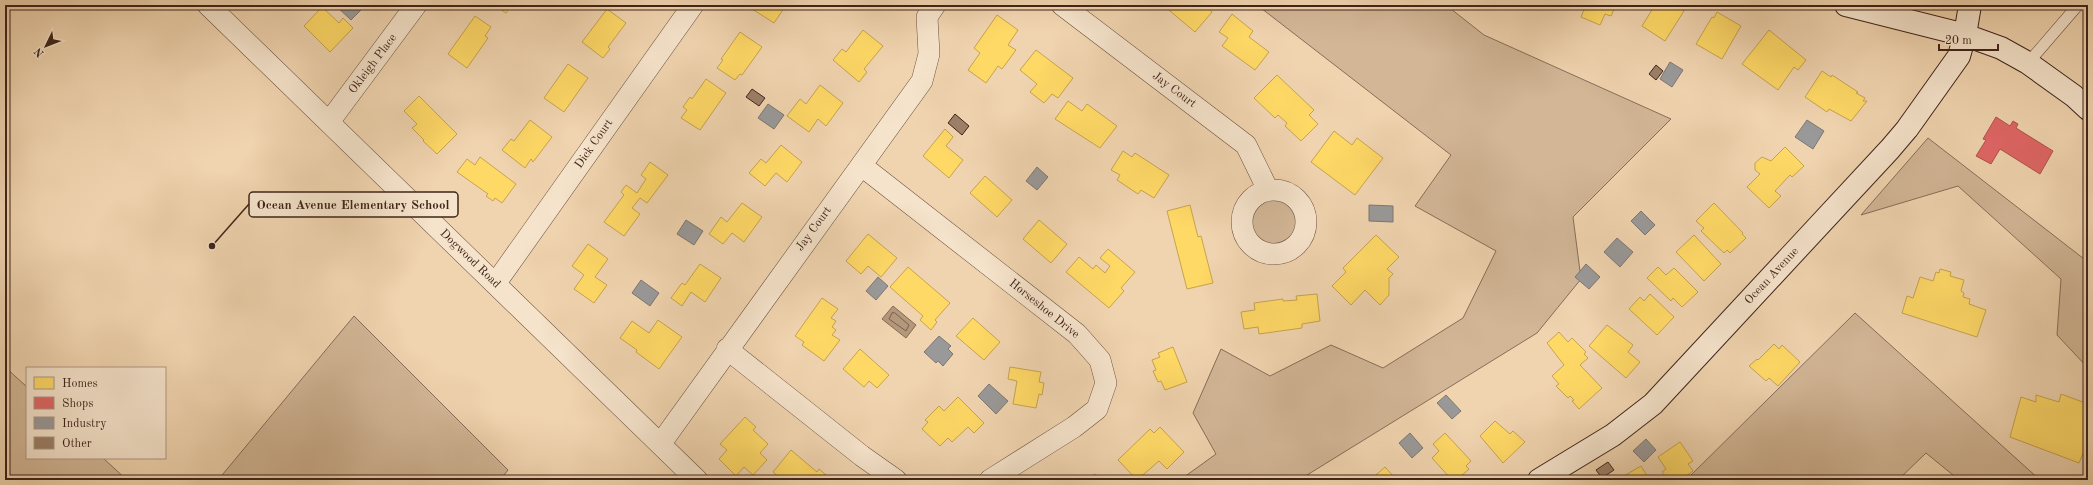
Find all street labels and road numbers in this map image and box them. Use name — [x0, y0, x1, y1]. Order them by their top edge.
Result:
street label: Okleigh Place — [347, 32, 399, 96]
street label: Jay Court — [1150, 70, 1198, 110]
street label: Dick Court — [573, 117, 615, 171]
street label: Jay Court — [794, 205, 834, 253]
street label: Dogwood Road — [437, 227, 503, 291]
street label: Ocean Avenue — [1743, 245, 1802, 307]
street label: Horseshoe Drive — [1007, 277, 1082, 341]

